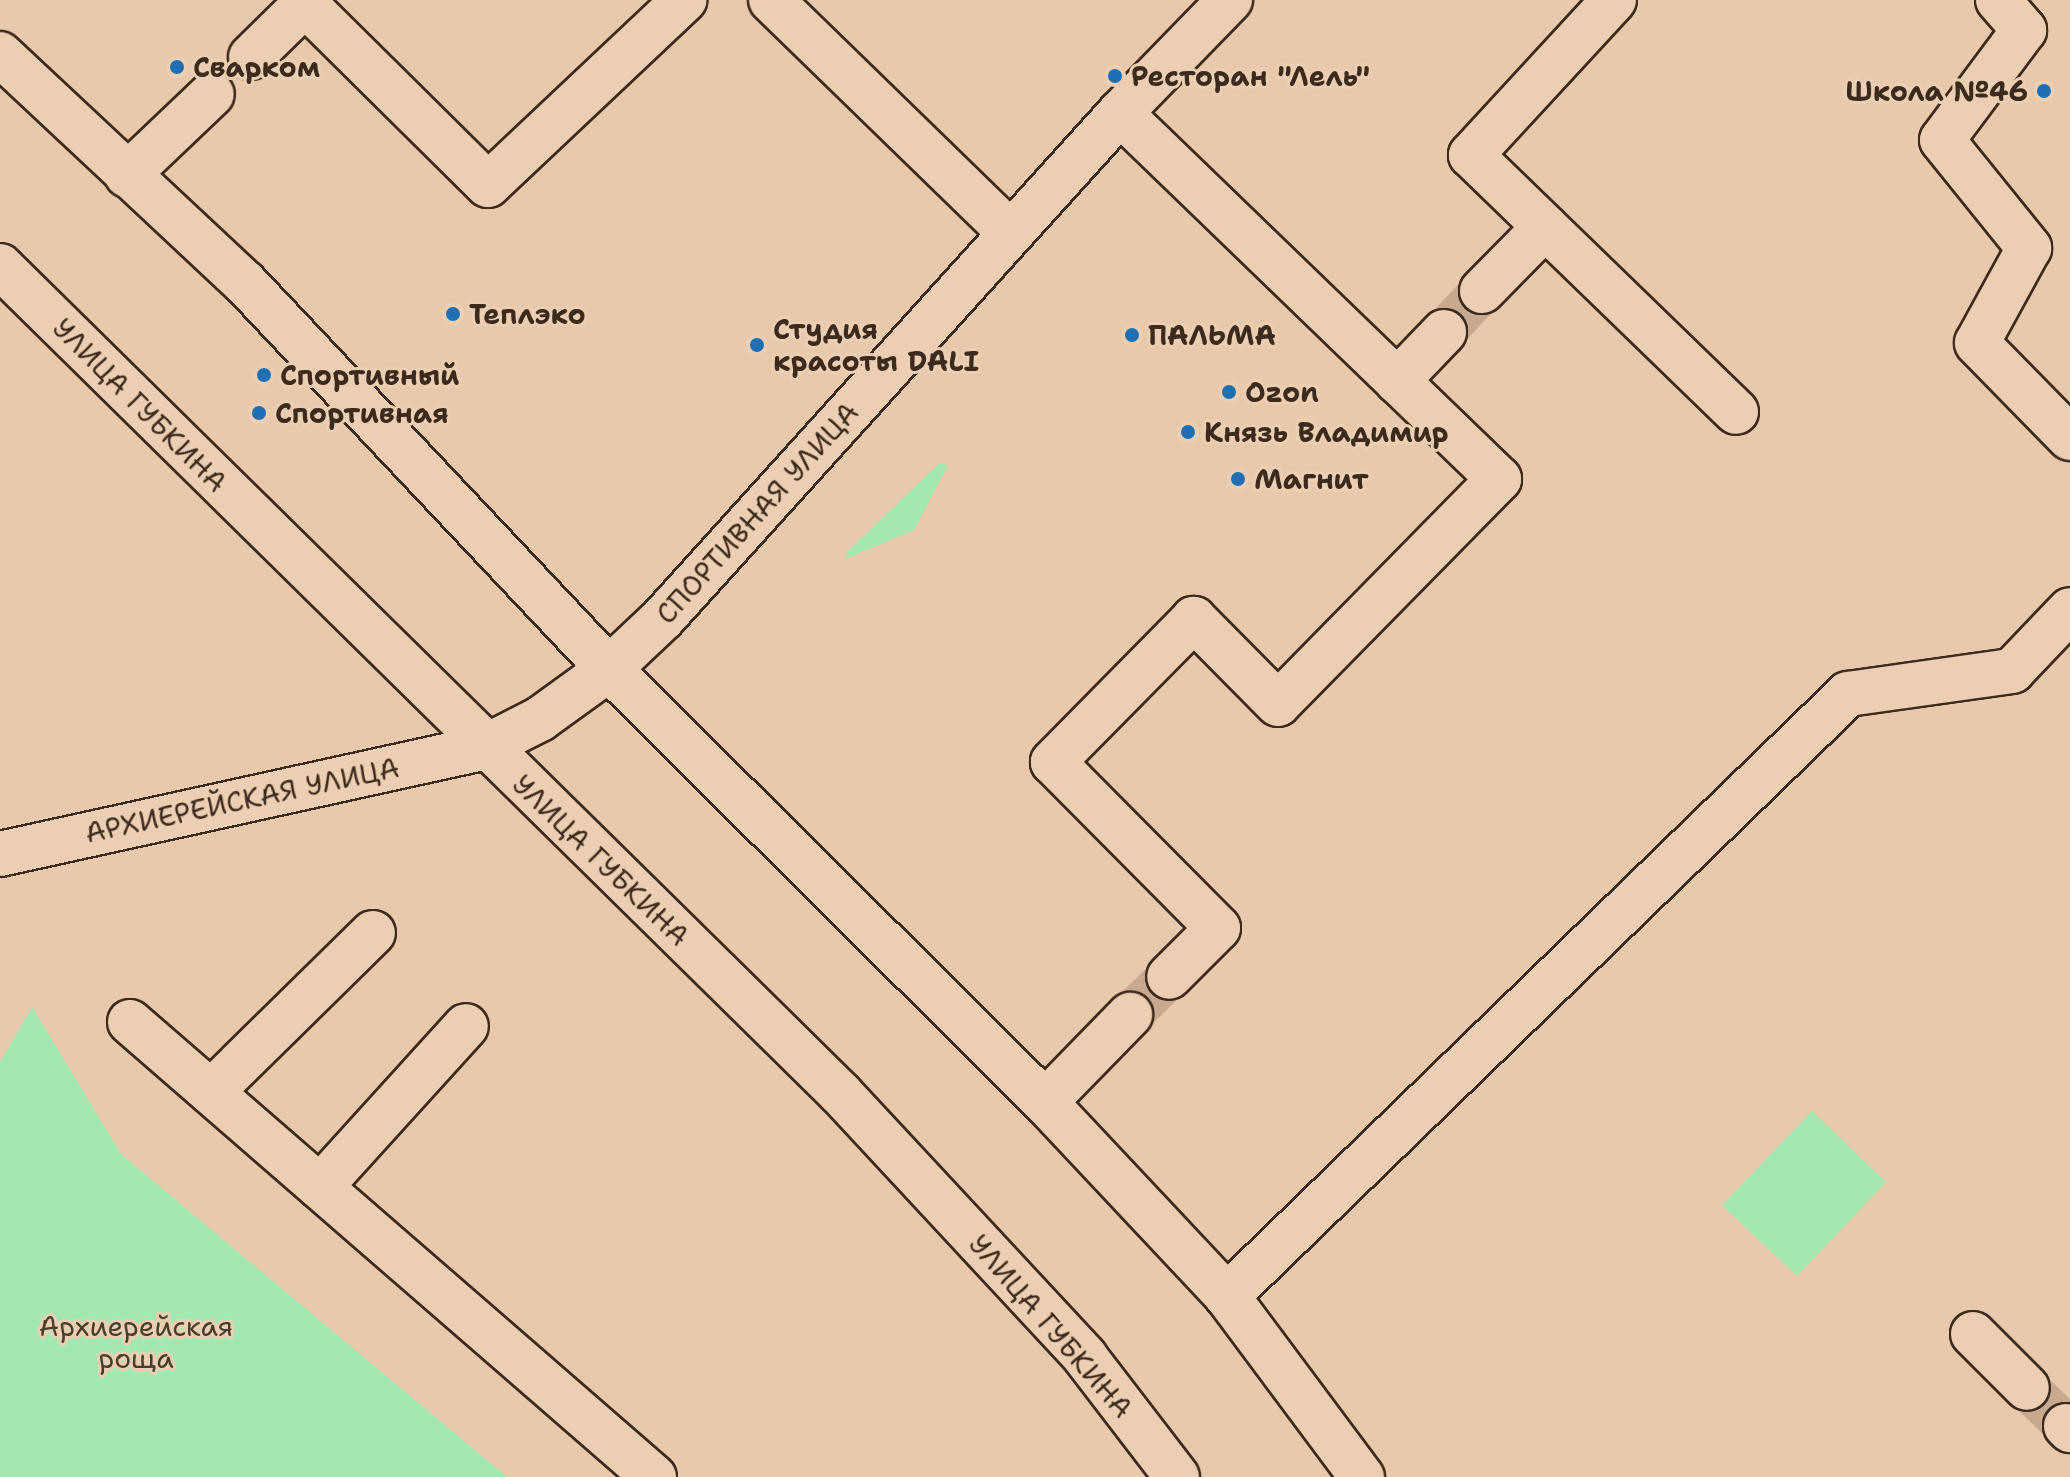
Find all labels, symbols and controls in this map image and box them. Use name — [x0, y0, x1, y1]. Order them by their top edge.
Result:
place label: Сварком — [193, 50, 320, 84]
marker: Сварком — [168, 58, 186, 76]
place label: Ресторан "Лель" — [1131, 59, 1370, 93]
marker: Ресторан "Лель" — [1106, 67, 1124, 85]
place label: Школа №46 — [1846, 74, 2028, 108]
marker: Школа №46 — [2035, 82, 2053, 100]
place label: Теплэко — [469, 297, 586, 331]
marker: Теплэко — [444, 305, 462, 323]
street label: УЛИЦА ГУБКИНА — [46, 311, 234, 499]
place label: Студия красоты DALI — [773, 312, 979, 378]
place label: ПАЛЬМА — [1148, 318, 1276, 352]
marker: ПАЛЬМА — [1123, 326, 1141, 344]
marker: Студия красоты DALI — [748, 336, 766, 354]
place label: Спортивный — [280, 358, 460, 392]
marker: Спортивный — [255, 366, 273, 384]
place label: Ozon — [1245, 375, 1319, 409]
marker: Ozon — [1220, 383, 1238, 401]
street label: СПОРТИВНАЯ УЛИЦА — [649, 395, 865, 631]
place label: Спортивная — [275, 396, 449, 430]
marker: Спортивная — [250, 404, 268, 422]
place label: Князь Владимир — [1204, 415, 1449, 449]
marker: Князь Владимир — [1179, 423, 1197, 441]
place label: Магнит — [1254, 462, 1368, 496]
marker: Магнит — [1229, 470, 1247, 488]
street label: АРХИЕРЕЙСКАЯ УЛИЦА — [82, 750, 402, 850]
street label: УЛИЦА ГУБКИНА — [506, 767, 696, 953]
street label: УЛИЦА ГУБКИНА — [962, 1227, 1140, 1425]
park label: Архиерейская роща — [39, 1309, 233, 1375]

